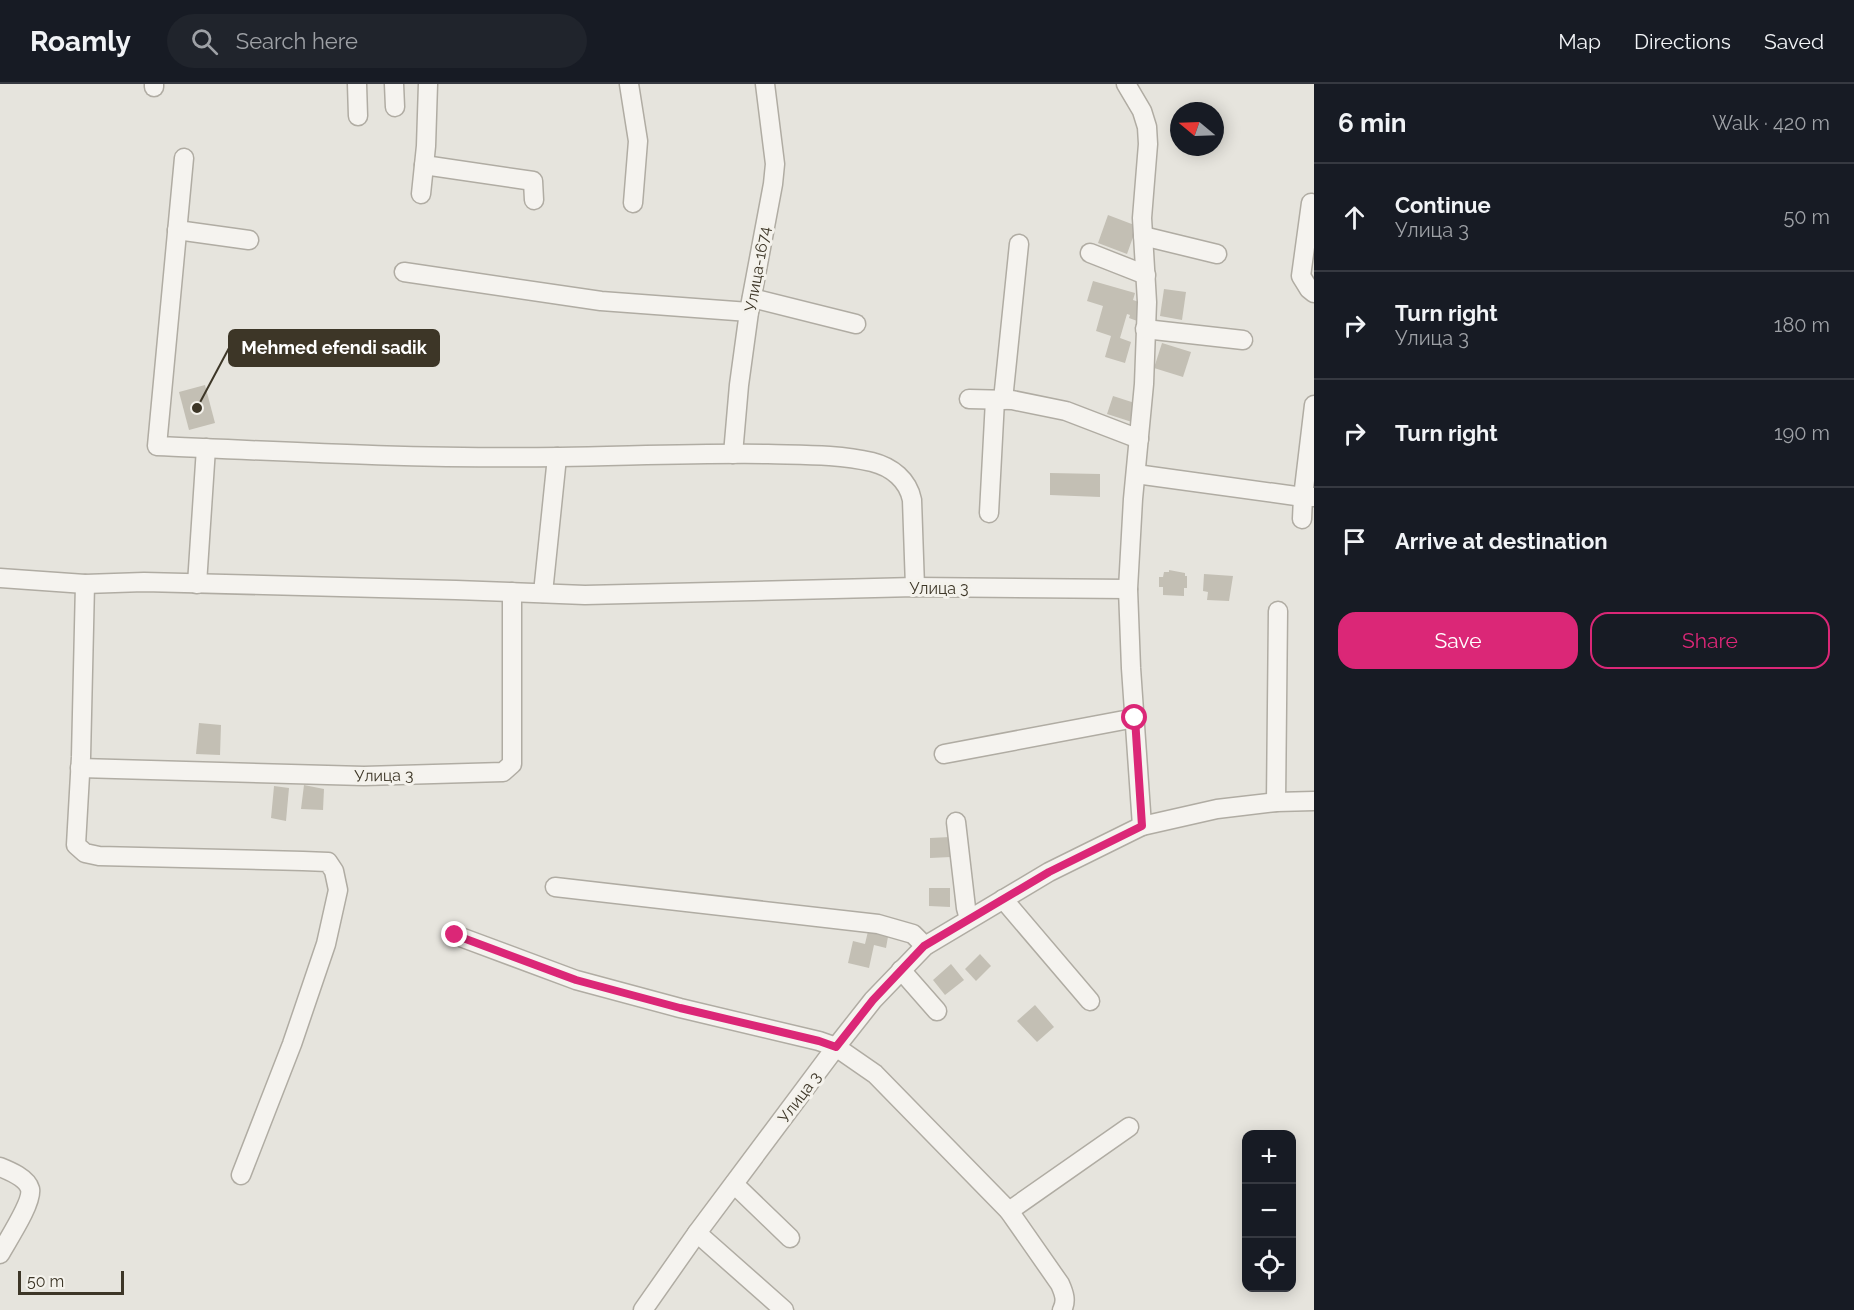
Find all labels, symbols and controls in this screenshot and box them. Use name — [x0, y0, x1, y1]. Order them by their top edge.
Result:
search box — [167, 14, 587, 68]
text: Roamly — [30, 25, 131, 58]
icon: search — [188, 25, 221, 58]
text: Search here — [236, 28, 358, 54]
text: Map — [1558, 29, 1601, 54]
text: Directions — [1634, 29, 1731, 54]
text: Saved — [1764, 29, 1824, 54]
north arrow — [1170, 102, 1224, 156]
text: 6 min — [1338, 108, 1407, 138]
text: Walk · 420 m — [1712, 111, 1830, 135]
text: Continue — [1395, 192, 1491, 218]
icon: ahead — [1338, 201, 1371, 234]
text: 50 m — [1783, 205, 1830, 229]
text: Улица 3 — [1395, 218, 1469, 242]
street label: Улица-1674 — [741, 225, 774, 313]
text: Turn right — [1395, 300, 1498, 326]
icon: right — [1338, 309, 1371, 342]
text: 180 m — [1774, 313, 1830, 337]
text: Улица 3 — [1395, 326, 1469, 350]
callout: Mehmed efendi sadik — [229, 330, 439, 366]
text: Mehmed efendi sadik — [241, 337, 428, 358]
icon: right — [1338, 417, 1371, 450]
text: Turn right — [1395, 420, 1498, 446]
text: 190 m — [1774, 421, 1830, 445]
icon: arrive — [1338, 525, 1371, 558]
text: Arrive at destination — [1395, 528, 1608, 554]
street label: Улица 3 — [909, 579, 969, 598]
button: Save — [1338, 612, 1578, 669]
button: Share — [1590, 612, 1830, 669]
route start — [1121, 704, 1147, 730]
street label: Улица 3 — [354, 765, 414, 786]
route end — [441, 921, 467, 947]
street label: Улица 3 — [774, 1068, 825, 1127]
map controls — [1242, 1130, 1296, 1292]
button: + — [1242, 1130, 1296, 1184]
button: − — [1242, 1184, 1296, 1238]
button: locate — [1242, 1238, 1296, 1292]
scale bar — [18, 1268, 124, 1296]
text: 50 m — [27, 1272, 64, 1291]

